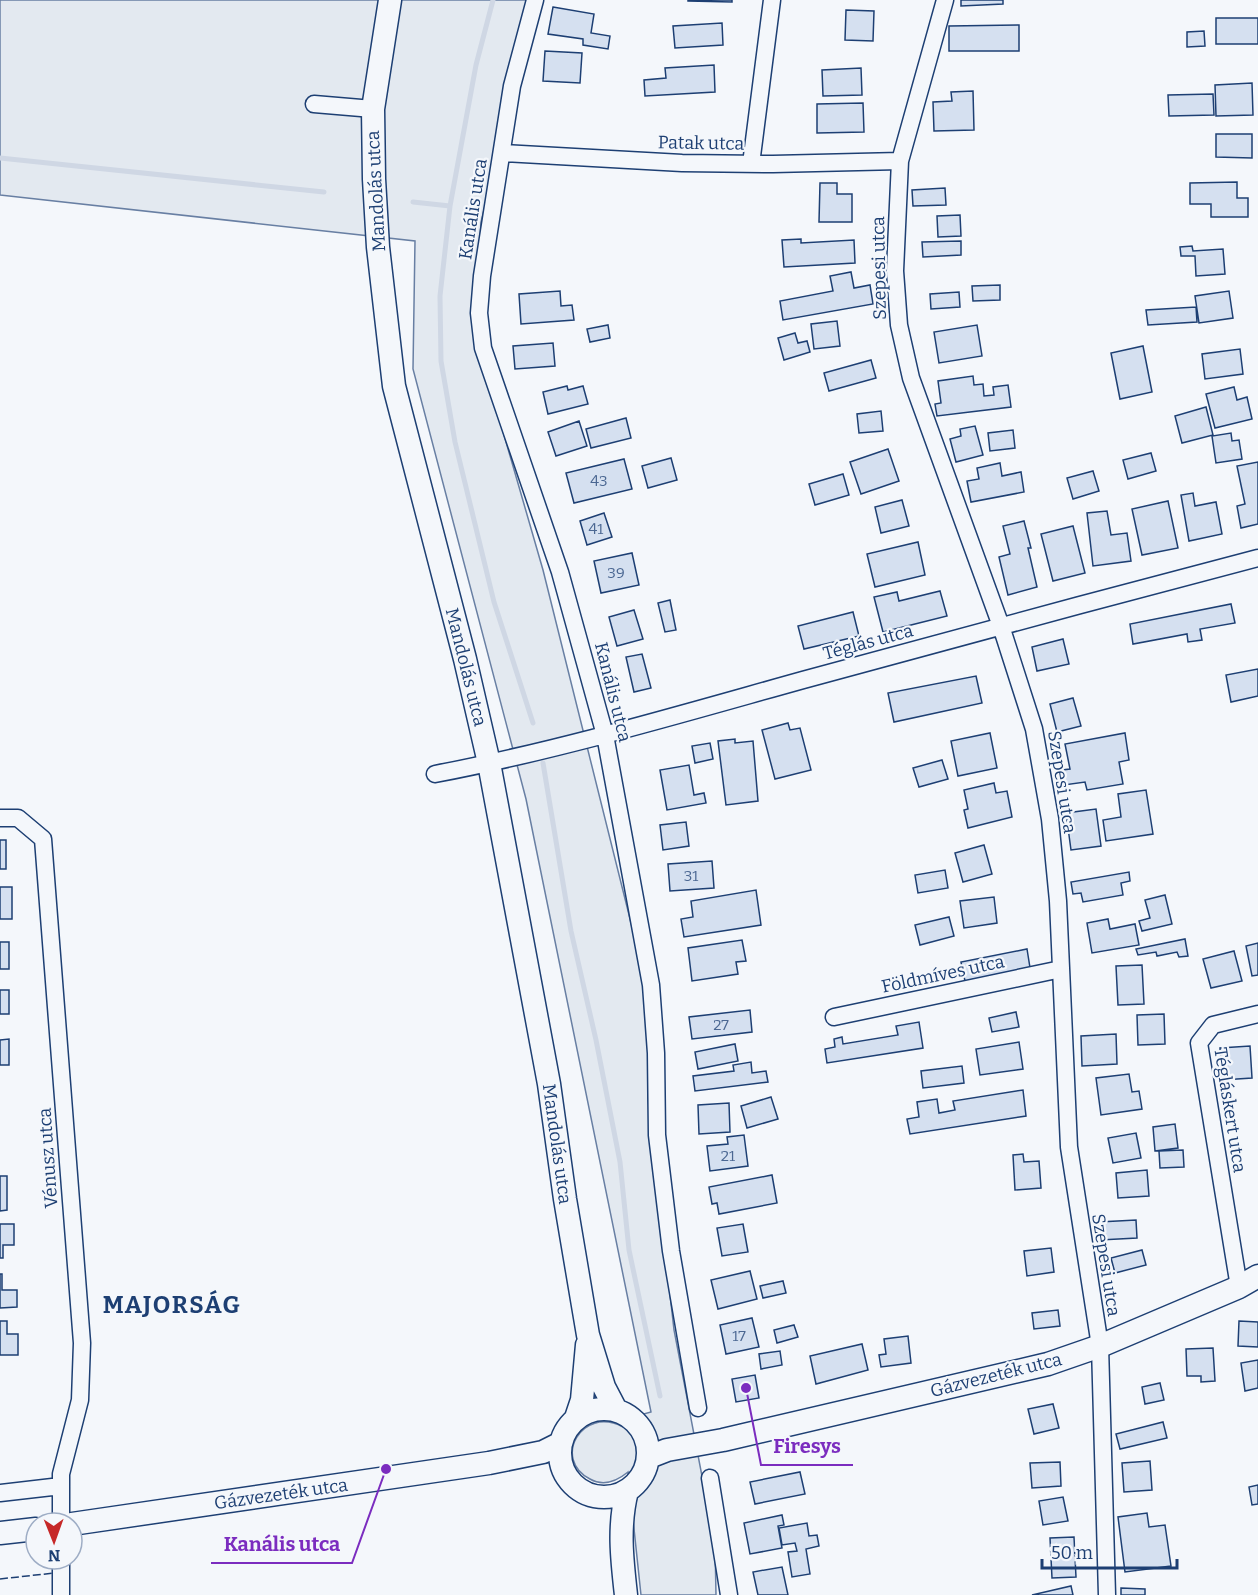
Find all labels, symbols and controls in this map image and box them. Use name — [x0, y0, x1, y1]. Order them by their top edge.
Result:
street label: Mandolás utca — [362, 130, 390, 252]
street label: Patak utca — [658, 131, 744, 155]
street label: Kanális utca — [454, 157, 492, 261]
street label: Szepesi utca — [867, 216, 891, 320]
house number: 43 — [590, 472, 608, 490]
house number: 41 — [589, 520, 603, 538]
house number: 39 — [607, 564, 625, 582]
street label: Mandolás utca — [441, 606, 491, 729]
street label: Téglás utca — [820, 619, 916, 665]
street label: Kanális utca — [590, 640, 636, 744]
street label: Szepesi utca — [1043, 729, 1081, 835]
house number: 31 — [684, 867, 698, 885]
street label: Földmíves utca — [880, 950, 1007, 998]
house number: 27 — [713, 1016, 729, 1034]
street label: Tégláskert utca — [1209, 1046, 1251, 1174]
street label: Mandolás utca — [538, 1082, 576, 1206]
street label: Vénusz utca — [34, 1107, 62, 1209]
house number: 21 — [721, 1147, 735, 1165]
street label: Szepesi utca — [1087, 1212, 1125, 1318]
district label: MAJORSÁG — [103, 1289, 241, 1319]
house number: 17 — [732, 1327, 746, 1345]
street label: Gázvezeték utca — [928, 1348, 1064, 1402]
callout: Firesys — [761, 1427, 853, 1465]
text: Firesys — [773, 1434, 841, 1458]
street label: Gázvezeték utca — [213, 1474, 349, 1514]
north arrow — [24, 1511, 84, 1571]
callout: Kanális utca — [211, 1525, 352, 1563]
text: Kanális utca — [224, 1532, 340, 1556]
scale bar — [1042, 1532, 1177, 1570]
text: 50 m — [1051, 1542, 1093, 1564]
text: N — [48, 1546, 61, 1565]

